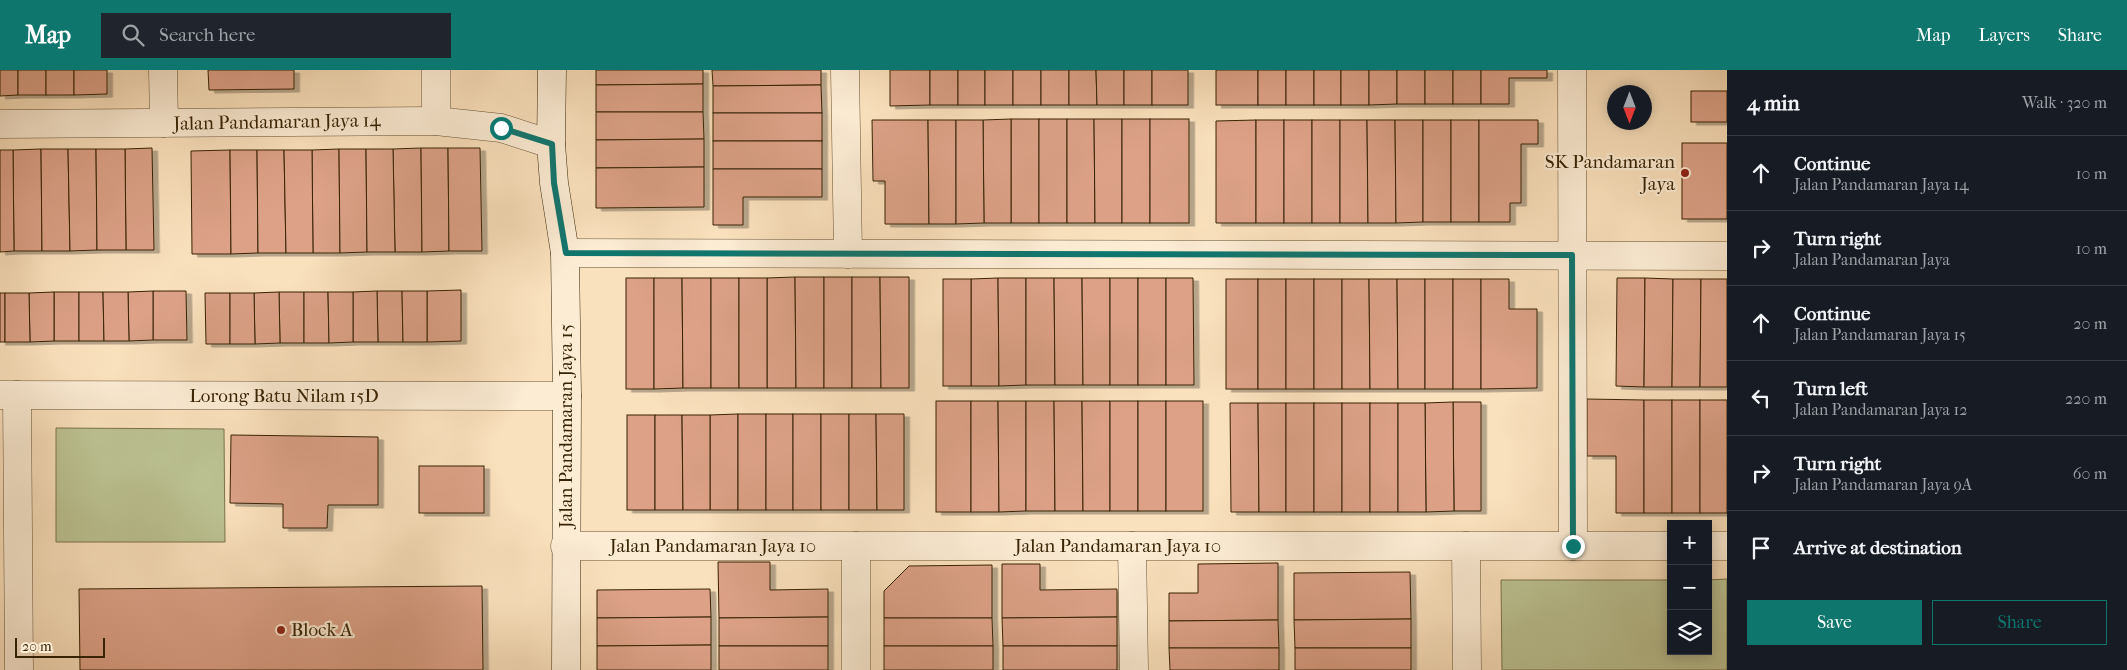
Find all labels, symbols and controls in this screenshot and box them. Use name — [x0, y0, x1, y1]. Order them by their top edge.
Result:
search box — [101, 13, 451, 58]
text: Map — [25, 21, 71, 49]
icon: search — [119, 21, 147, 49]
text: Search here — [159, 24, 255, 46]
text: Map — [1916, 25, 1950, 46]
text: Layers — [1978, 25, 2030, 46]
text: Share — [2058, 25, 2102, 46]
north arrow — [1607, 85, 1652, 130]
text: 4 min — [1747, 91, 1800, 115]
text: Walk · 320 m — [2022, 93, 2107, 112]
street label: Jalan Pandamaran Jaya 14 — [171, 109, 382, 135]
route start — [490, 117, 513, 140]
place label: SK Pandamaran Jaya — [1545, 151, 1675, 195]
text: Continue — [1794, 153, 1870, 175]
icon: ahead — [1747, 159, 1775, 187]
text: 10 m — [2076, 164, 2107, 183]
marker: SK Pandamaran Jaya — [1679, 167, 1691, 179]
text: Jalan Pandamaran Jaya 14 — [1794, 175, 1969, 194]
text: Turn right — [1794, 228, 1881, 250]
icon: right — [1747, 234, 1775, 262]
text: 10 m — [2076, 239, 2107, 258]
text: Jalan Pandamaran Jaya — [1794, 250, 1950, 269]
text: Continue — [1794, 303, 1870, 325]
icon: ahead — [1747, 309, 1775, 337]
text: 20 m — [2073, 314, 2107, 333]
street label: Jalan Pandamaran Jaya 15 — [555, 324, 577, 530]
text: Jalan Pandamaran Jaya 15 — [1794, 325, 1966, 344]
text: Turn left — [1794, 378, 1868, 400]
icon: left — [1747, 384, 1775, 412]
street label: Lorong Batu Nilam 15D — [189, 385, 379, 407]
text: 220 m — [2065, 389, 2107, 408]
text: Jalan Pandamaran Jaya 12 — [1794, 400, 1967, 419]
text: Turn right — [1794, 453, 1881, 475]
icon: right — [1747, 459, 1775, 487]
text: 60 m — [2073, 464, 2107, 483]
text: Jalan Pandamaran Jaya 9A — [1794, 475, 1972, 494]
map controls — [1667, 520, 1712, 655]
button: + — [1667, 520, 1712, 565]
icon: arrive — [1747, 534, 1775, 562]
street label: Jalan Pandamaran Jaya 10 — [608, 535, 816, 557]
street label: Jalan Pandamaran Jaya 10 — [1013, 535, 1221, 557]
route end — [1562, 535, 1585, 558]
text: Arrive at destination — [1794, 537, 1962, 559]
button: − — [1667, 565, 1712, 610]
button: Save — [1747, 600, 1922, 645]
button: Share — [1932, 600, 2107, 645]
button: layers — [1667, 610, 1712, 655]
place label: Block A — [291, 619, 353, 641]
marker: Block A — [275, 624, 287, 636]
scale bar — [15, 635, 105, 658]
text: 20 m — [22, 638, 52, 655]

